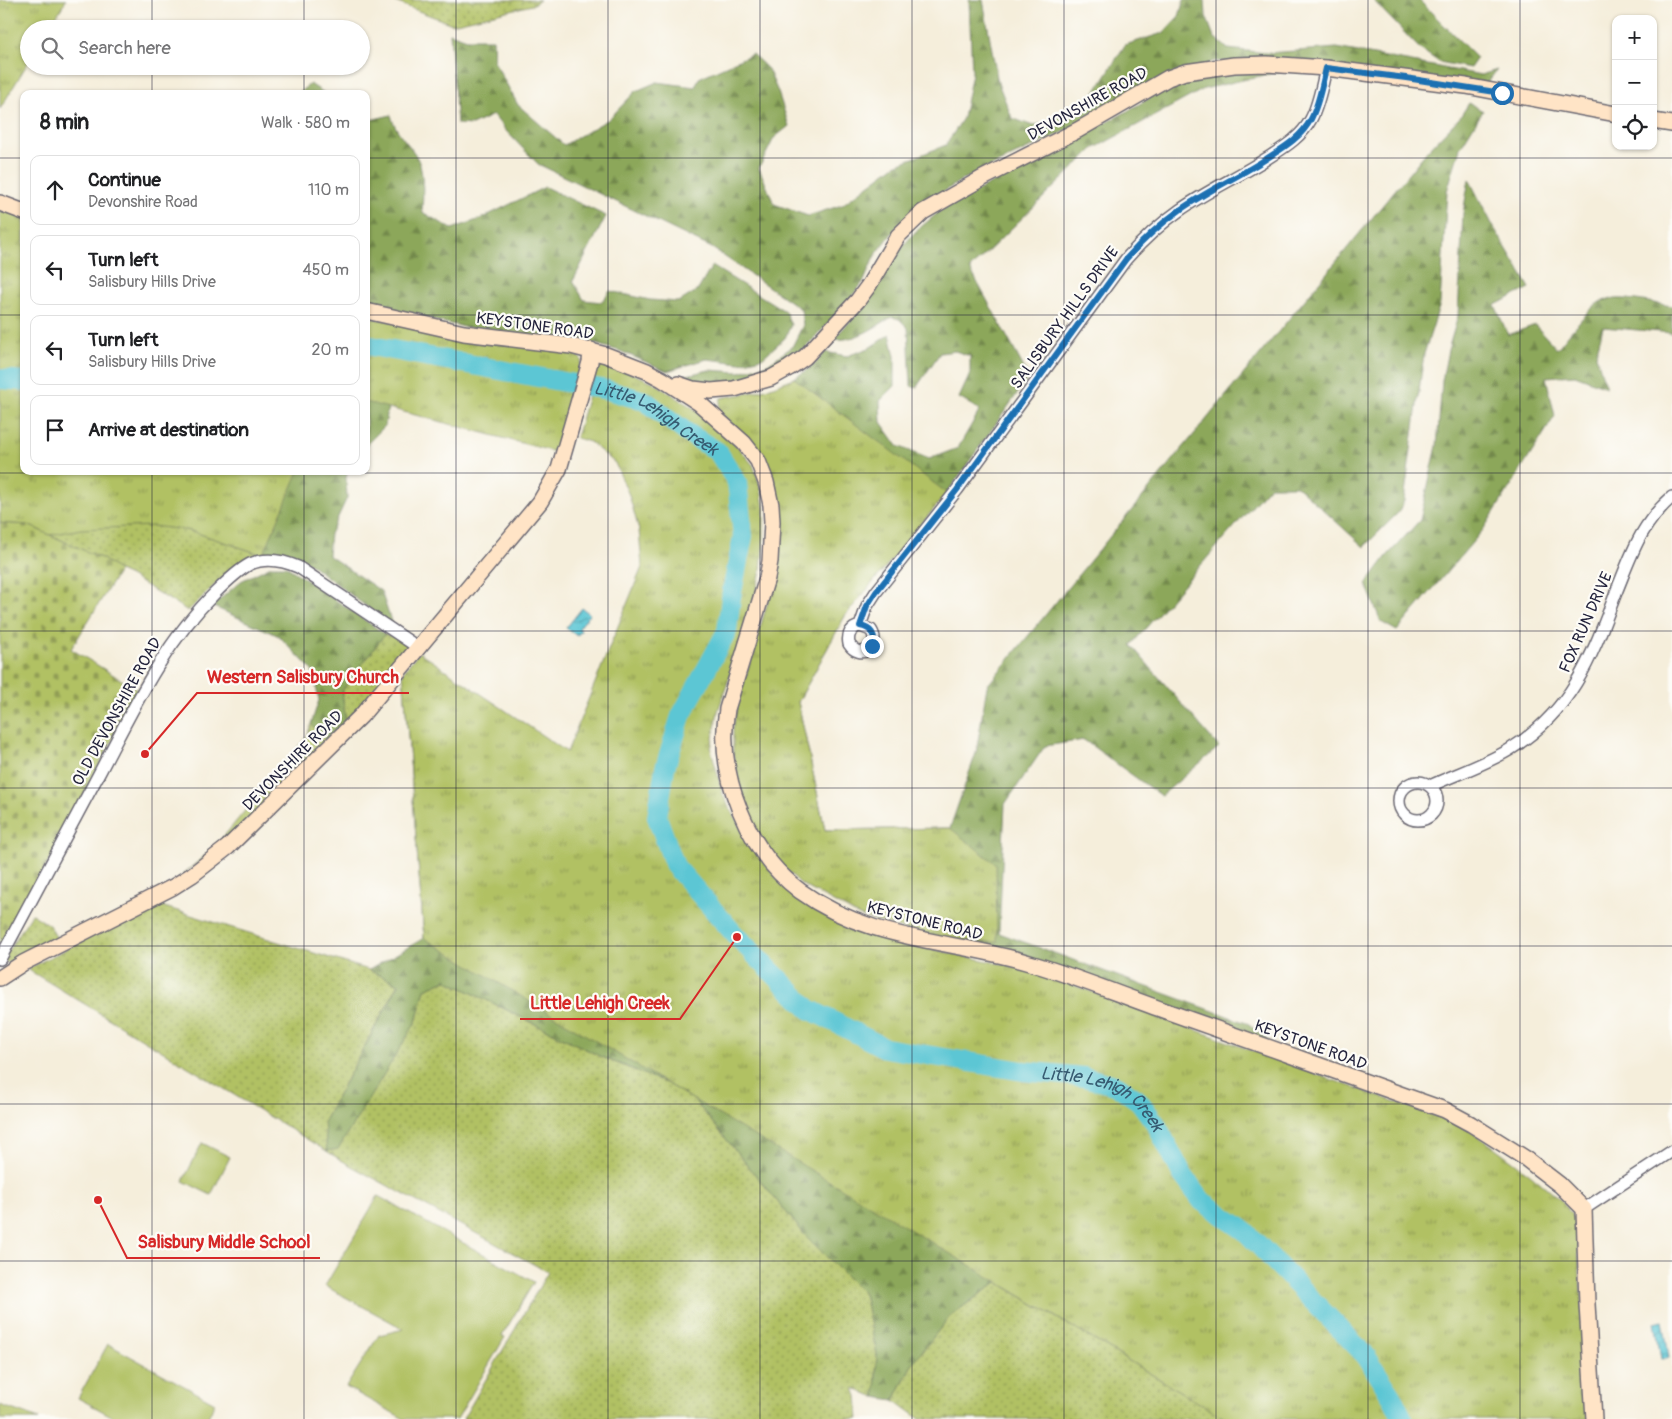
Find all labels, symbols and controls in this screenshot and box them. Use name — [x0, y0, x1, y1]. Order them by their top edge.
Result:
map controls — [1612, 15, 1657, 150]
button: + — [1612, 15, 1657, 60]
search box — [20, 20, 370, 75]
icon: search — [38, 34, 66, 62]
text: Search here — [78, 36, 171, 60]
button: − — [1612, 60, 1657, 105]
street label: DEVONSHIRE ROAD — [1024, 63, 1151, 145]
route start — [1491, 82, 1514, 105]
button: locate — [1612, 105, 1657, 150]
text: 8 min — [40, 109, 89, 136]
text: Walk · 580 m — [261, 113, 350, 133]
text: Continue — [88, 168, 161, 192]
icon: ahead — [41, 176, 69, 204]
text: 110 m — [308, 180, 349, 200]
text: Devonshire Road — [88, 192, 198, 212]
street label: SALISBURY HILLS DRIVE — [1006, 242, 1123, 393]
text: Turn left — [88, 248, 158, 272]
icon: left — [41, 256, 69, 284]
text: 450 m — [302, 260, 349, 280]
text: Salisbury Hills Drive — [88, 272, 216, 292]
street label: KEYSTONE ROAD — [475, 308, 595, 344]
text: Turn left — [88, 328, 158, 352]
icon: left — [41, 336, 69, 364]
text: 20 m — [311, 340, 349, 360]
text: Salisbury Hills Drive — [88, 352, 216, 372]
water label: Little Lehigh Creek — [592, 377, 723, 462]
icon: arrive — [41, 416, 69, 444]
text: Arrive at destination — [88, 418, 249, 442]
street label: FOX RUN DRIVE — [1555, 569, 1617, 676]
street label: OLD DEVONSHIRE ROAD — [68, 634, 166, 789]
route end — [861, 635, 884, 658]
callout: Western Salisbury Church — [197, 660, 409, 693]
text: Western Salisbury Church — [207, 666, 399, 689]
street label: DEVONSHIRE ROAD — [238, 706, 347, 815]
street label: KEYSTONE ROAD — [865, 897, 984, 945]
callout: Little Lehigh Creek — [520, 986, 680, 1019]
text: Little Lehigh Creek — [530, 992, 670, 1015]
street label: KEYSTONE ROAD — [1252, 1015, 1370, 1075]
water label: Little Lehigh Creek — [1039, 1062, 1170, 1137]
callout: Salisbury Middle School — [127, 1225, 320, 1258]
text: Salisbury Middle School — [138, 1231, 310, 1254]

